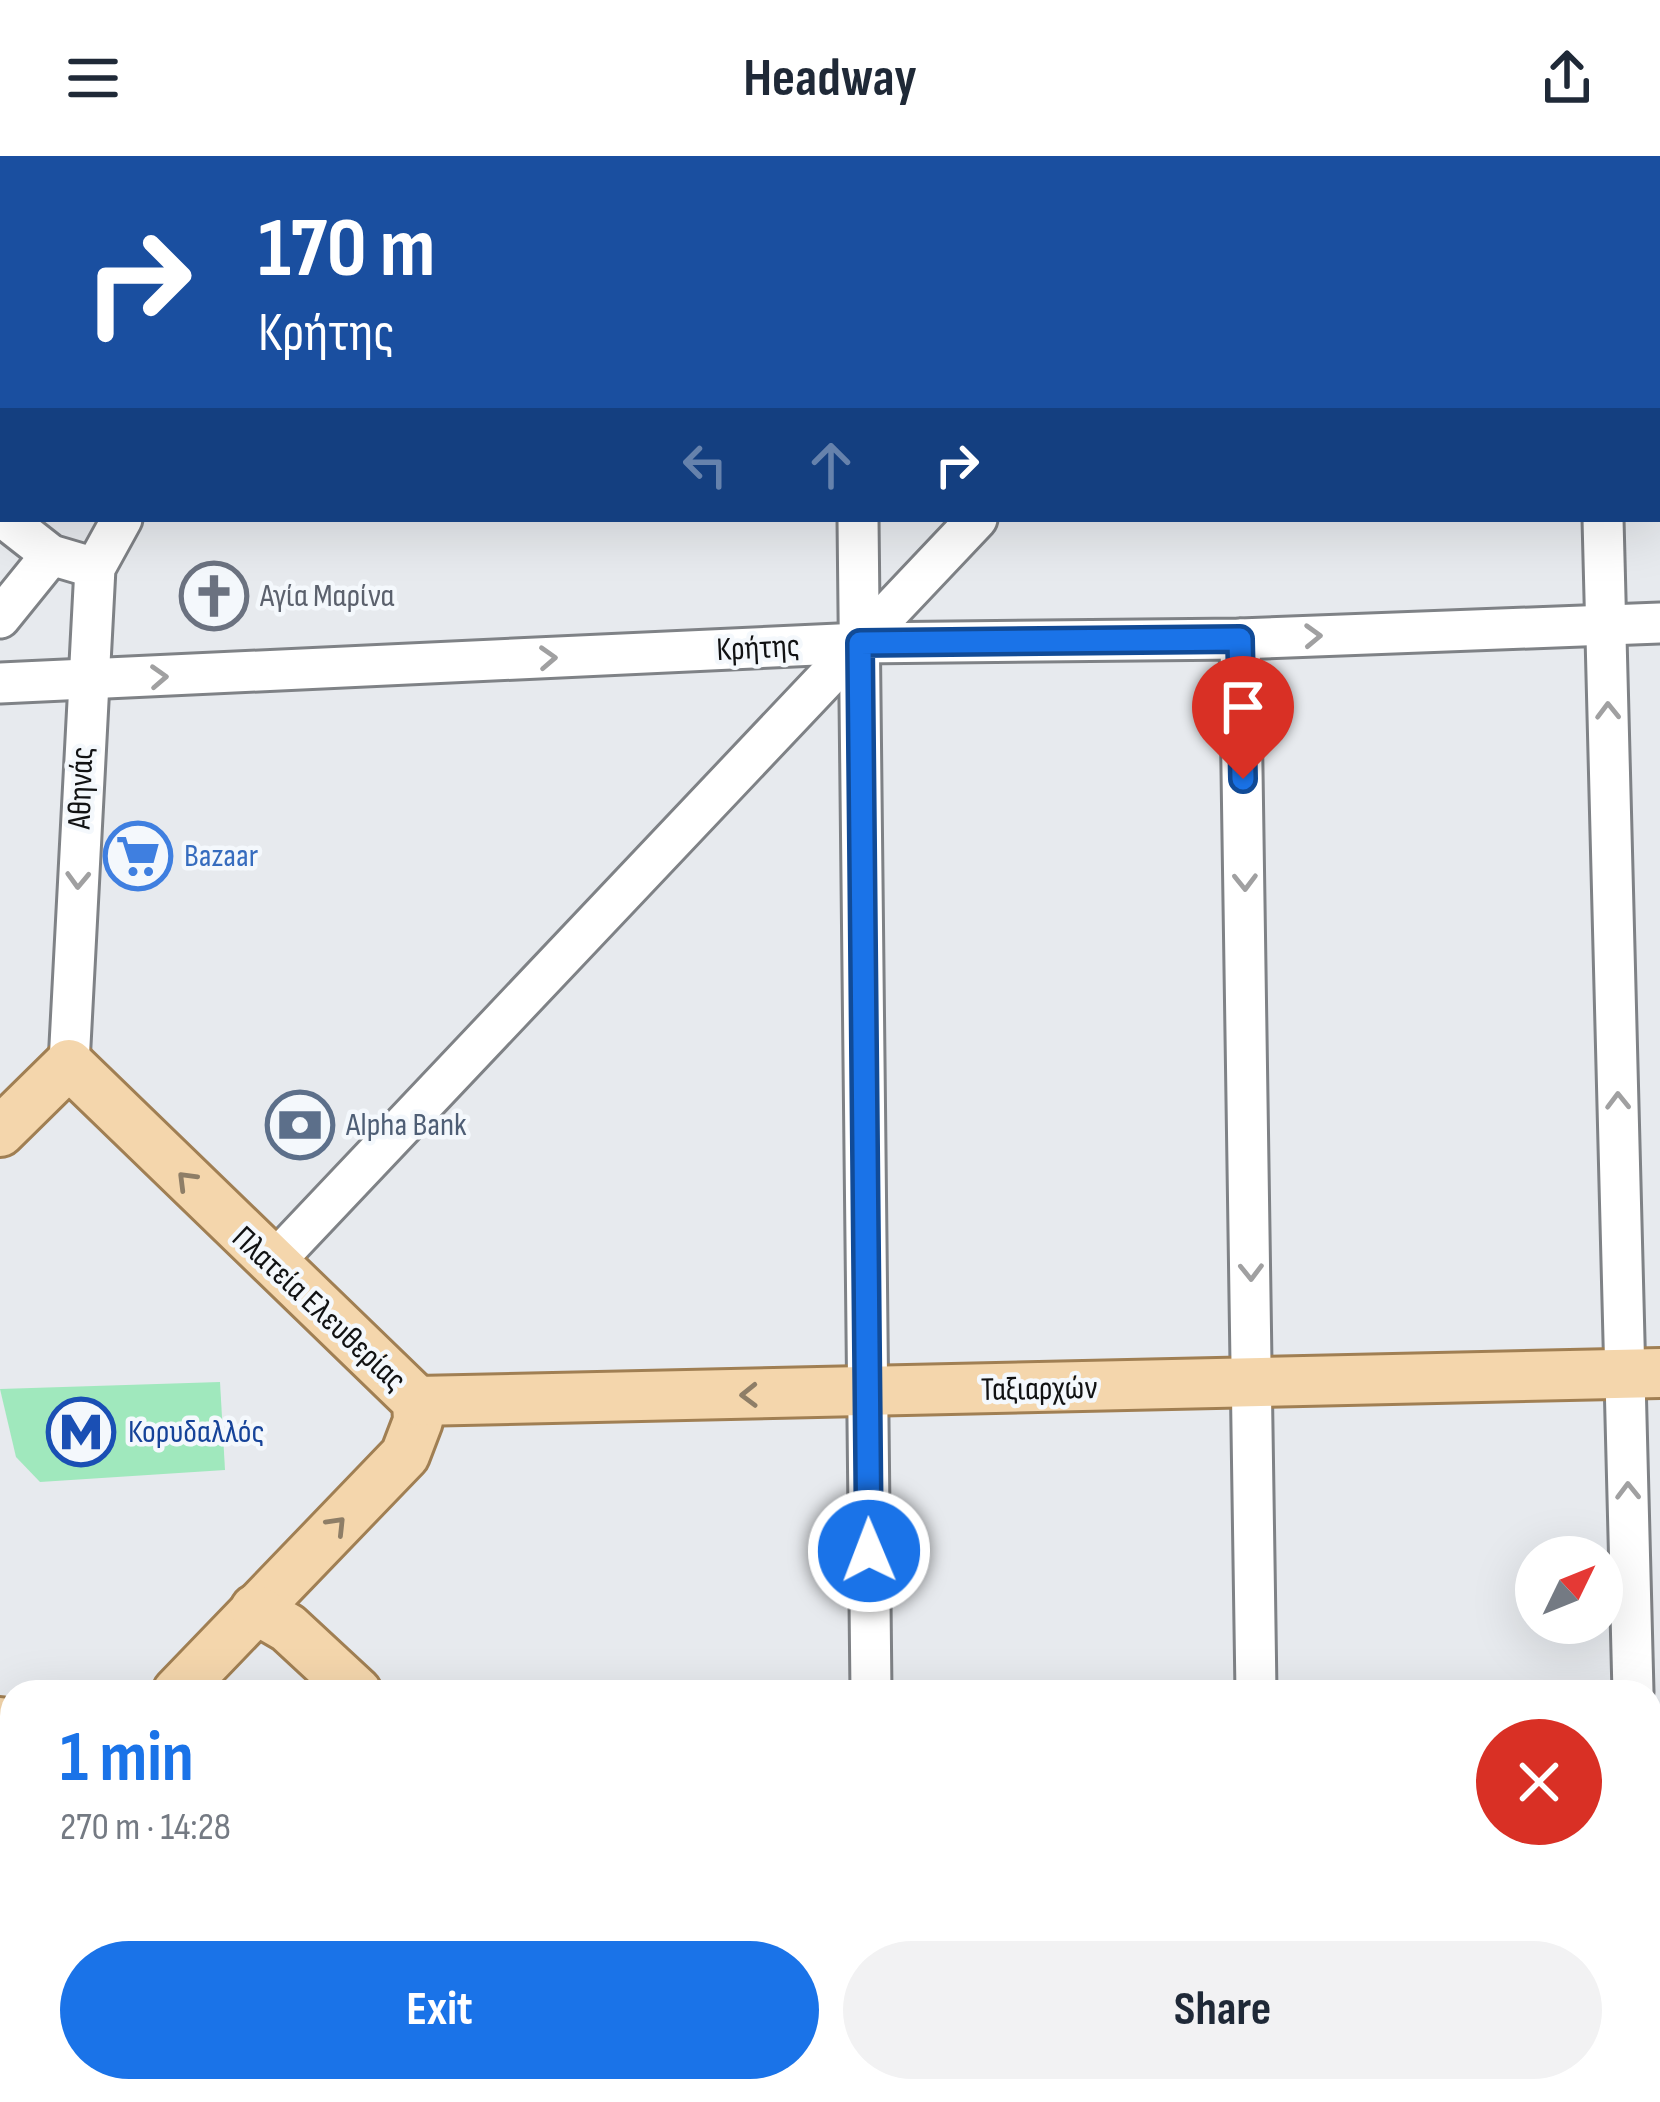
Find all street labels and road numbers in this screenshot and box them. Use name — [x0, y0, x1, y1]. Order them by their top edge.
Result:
street label: Κρήτης — [715, 626, 801, 670]
street label: Αθηνάς — [60, 746, 102, 831]
street label: Πλατεία Ελευθερίας — [224, 1218, 414, 1400]
street label: Ταξιαρχών — [980, 1368, 1098, 1410]

